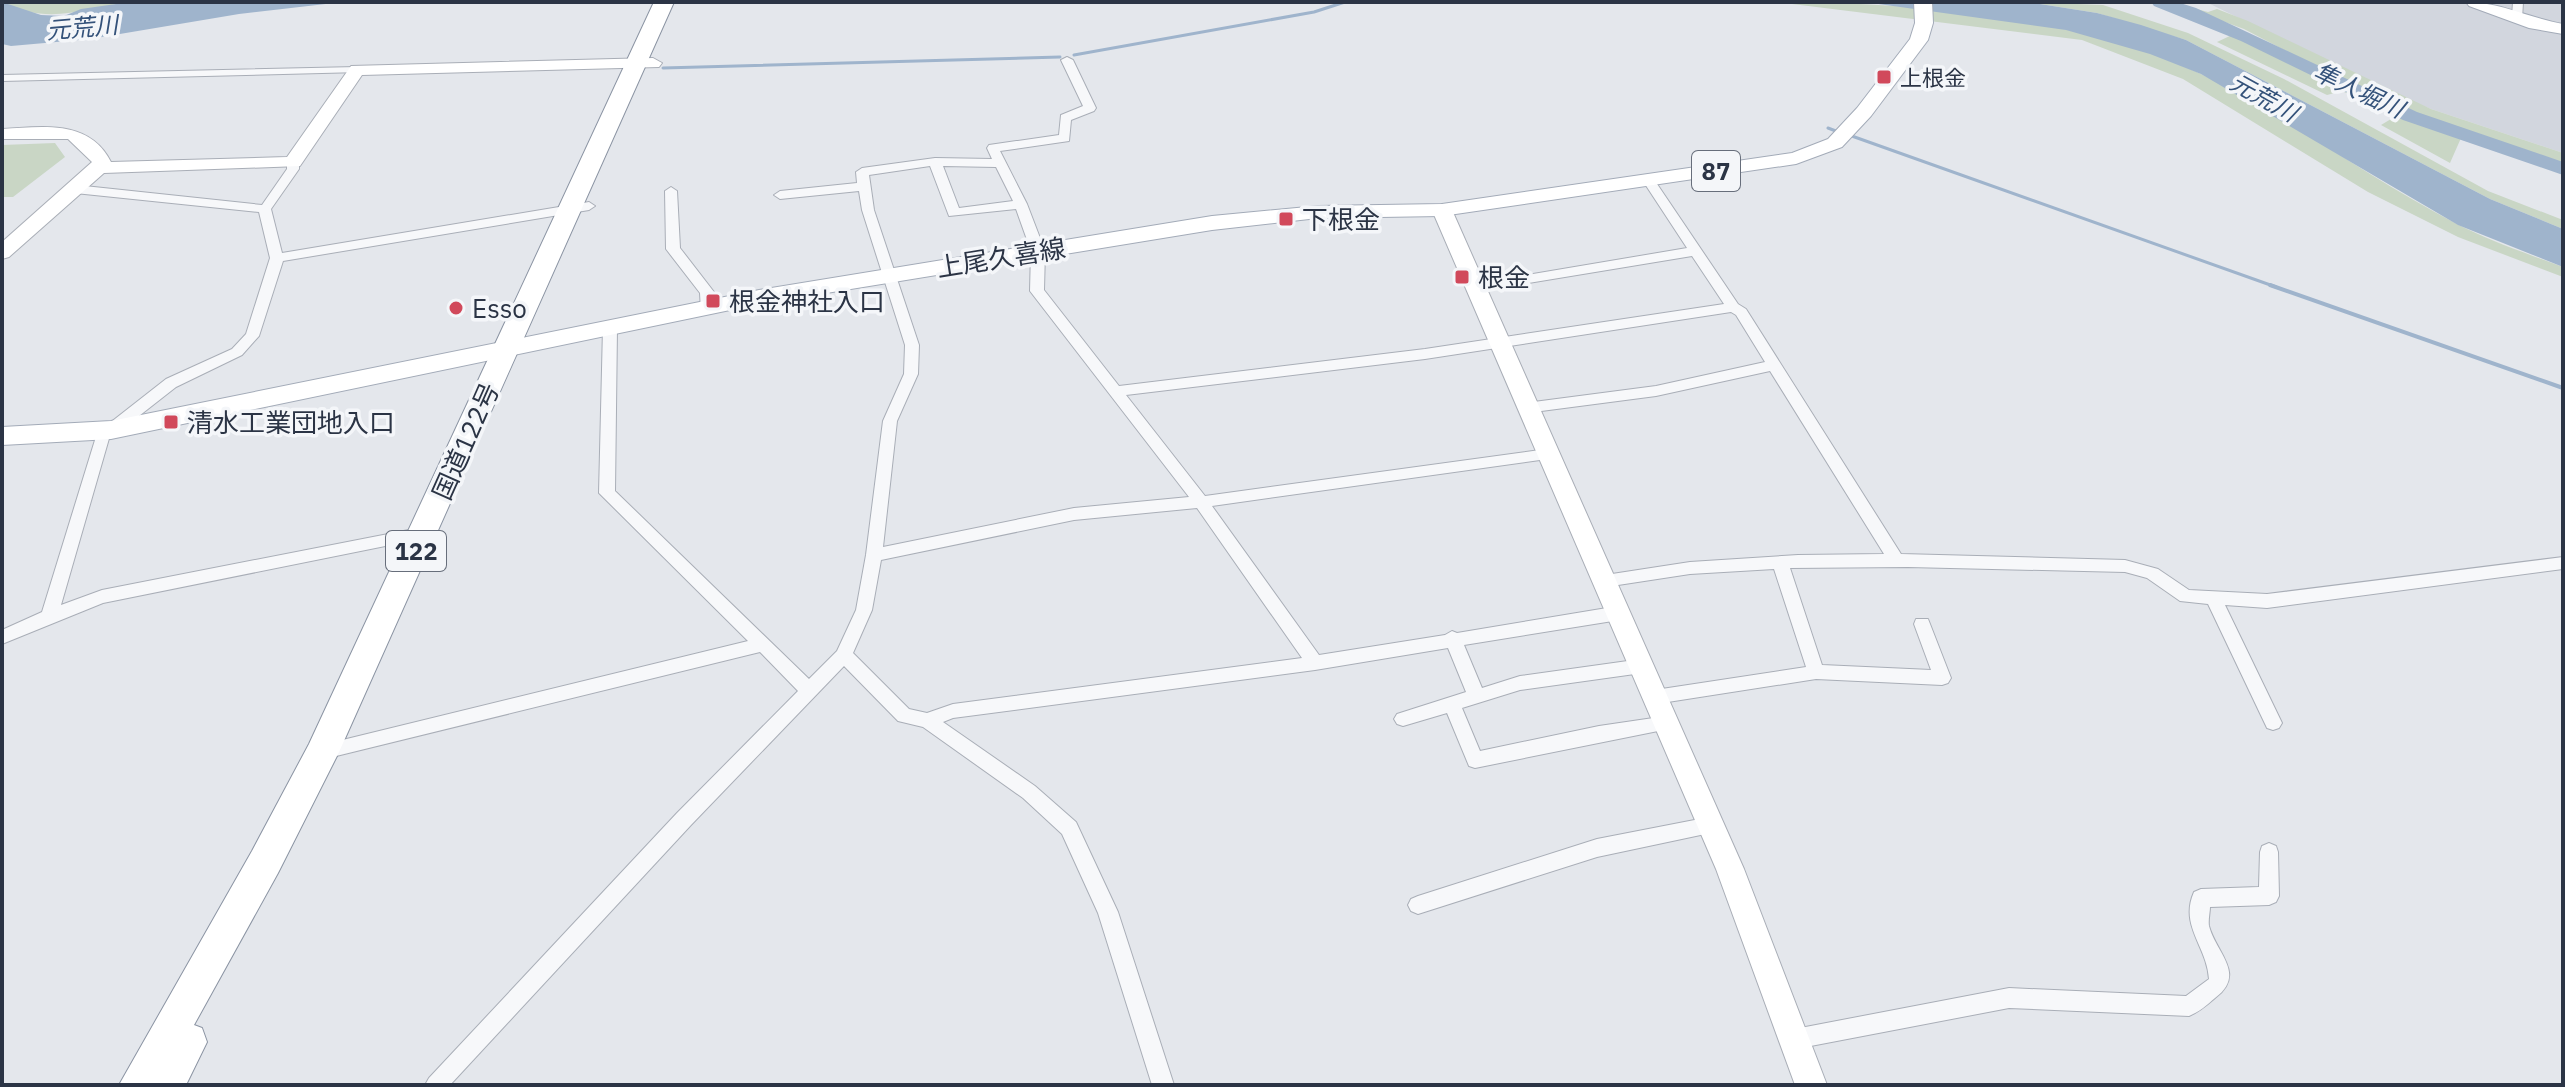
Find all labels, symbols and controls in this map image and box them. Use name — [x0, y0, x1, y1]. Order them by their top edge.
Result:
water label: 元荒川 — [45, 8, 122, 46]
water label: 隼人堀川 — [2309, 55, 2412, 126]
place label: 上根金 — [1900, 63, 1966, 92]
water label: 元荒川 — [2225, 66, 2306, 130]
marker: 上根金 — [1875, 68, 1893, 86]
road number: 87 — [1692, 151, 1740, 191]
place label: 下根金 — [1302, 202, 1380, 236]
marker: 下根金 — [1277, 210, 1295, 228]
street label: 上尾久喜線 — [934, 230, 1068, 284]
place label: 根金 — [1478, 260, 1530, 294]
marker: 根金 — [1453, 268, 1471, 286]
place label: 根金神社入口 — [729, 284, 885, 318]
place label: Esso — [472, 291, 527, 325]
marker: 根金神社入口 — [704, 292, 722, 310]
marker: Esso — [447, 299, 465, 317]
street label: 国道122号 — [424, 377, 506, 505]
place label: 清水工業団地入口 — [187, 405, 395, 439]
marker: 清水工業団地入口 — [162, 413, 180, 431]
road number: 122 — [386, 531, 446, 571]

